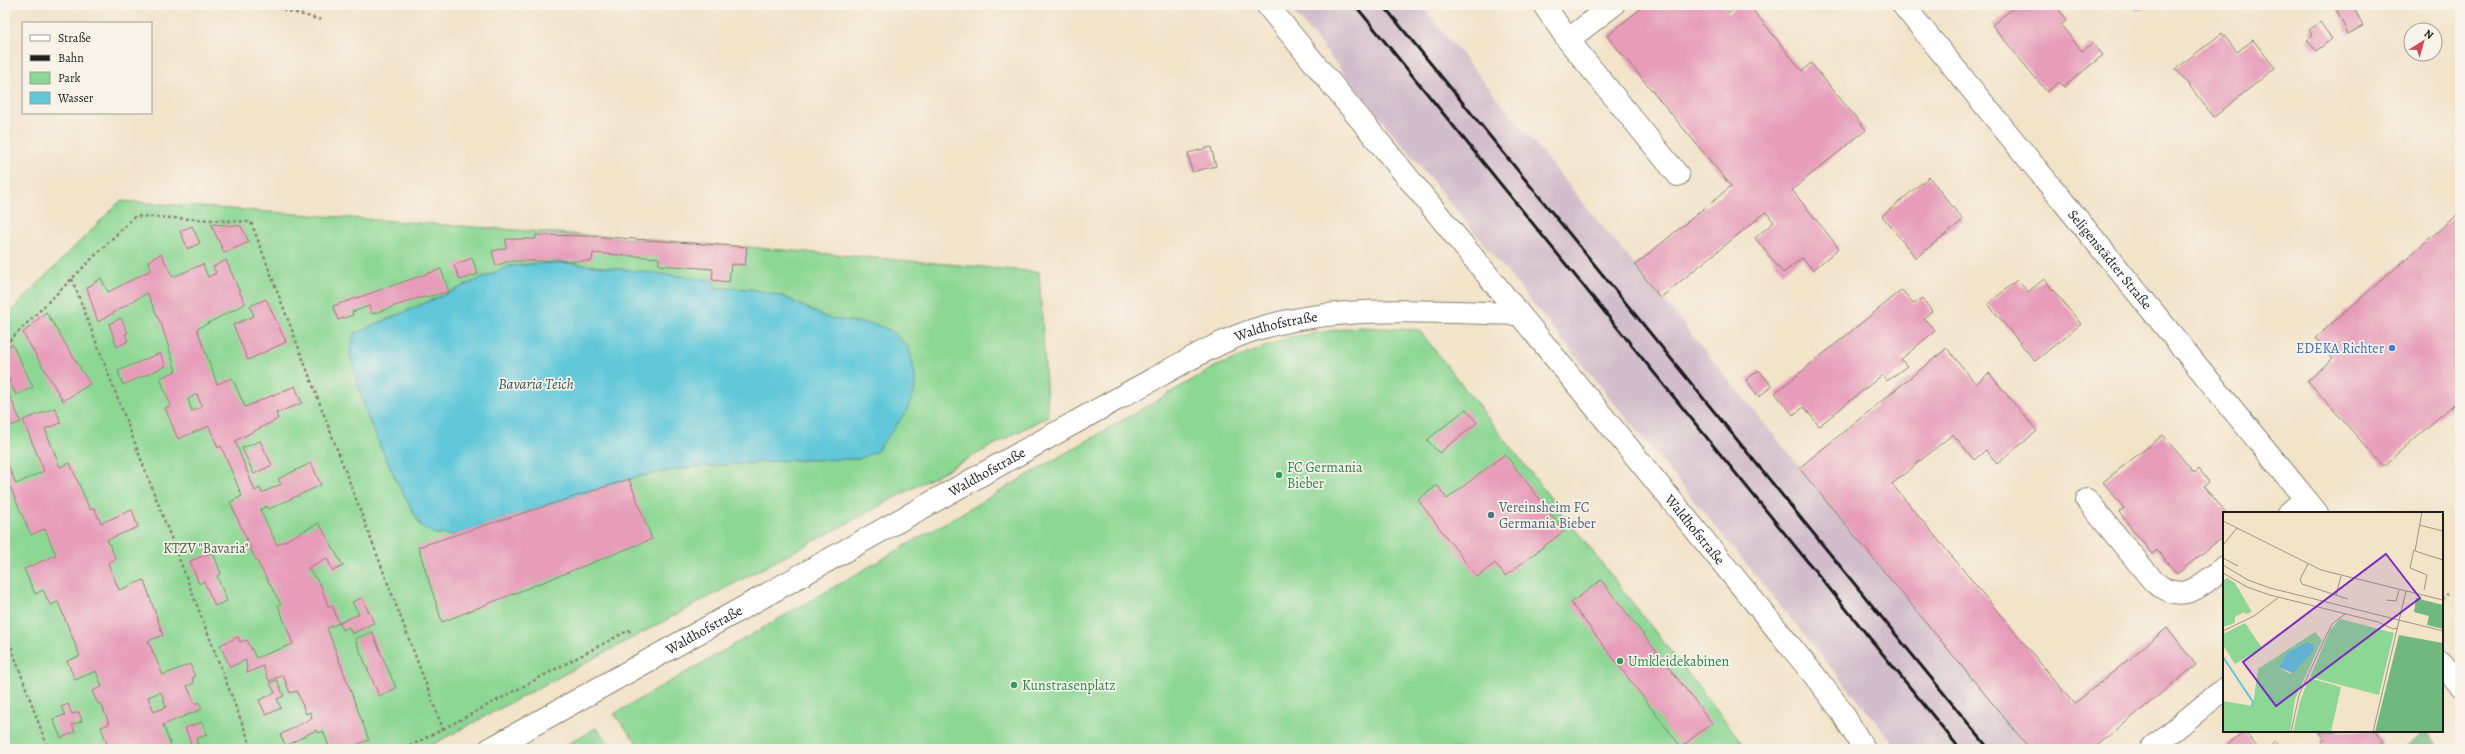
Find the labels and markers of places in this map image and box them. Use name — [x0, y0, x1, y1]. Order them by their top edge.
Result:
place label: EDEKA Richter — [2296, 339, 2385, 358]
marker: EDEKA Richter — [2387, 343, 2397, 353]
place label: FC Germania Bieber — [1287, 458, 1363, 493]
marker: FC Germania Bieber — [1274, 470, 1284, 480]
place label: Vereinsheim FC Germania Bieber — [1498, 498, 1597, 533]
marker: Vereinsheim FC Germania Bieber — [1486, 510, 1496, 520]
place label: Umkleidekabinen — [1628, 652, 1729, 671]
marker: Umkleidekabinen — [1615, 656, 1625, 666]
place label: Kunstrasenplatz — [1022, 676, 1116, 695]
marker: Kunstrasenplatz — [1009, 680, 1019, 690]

